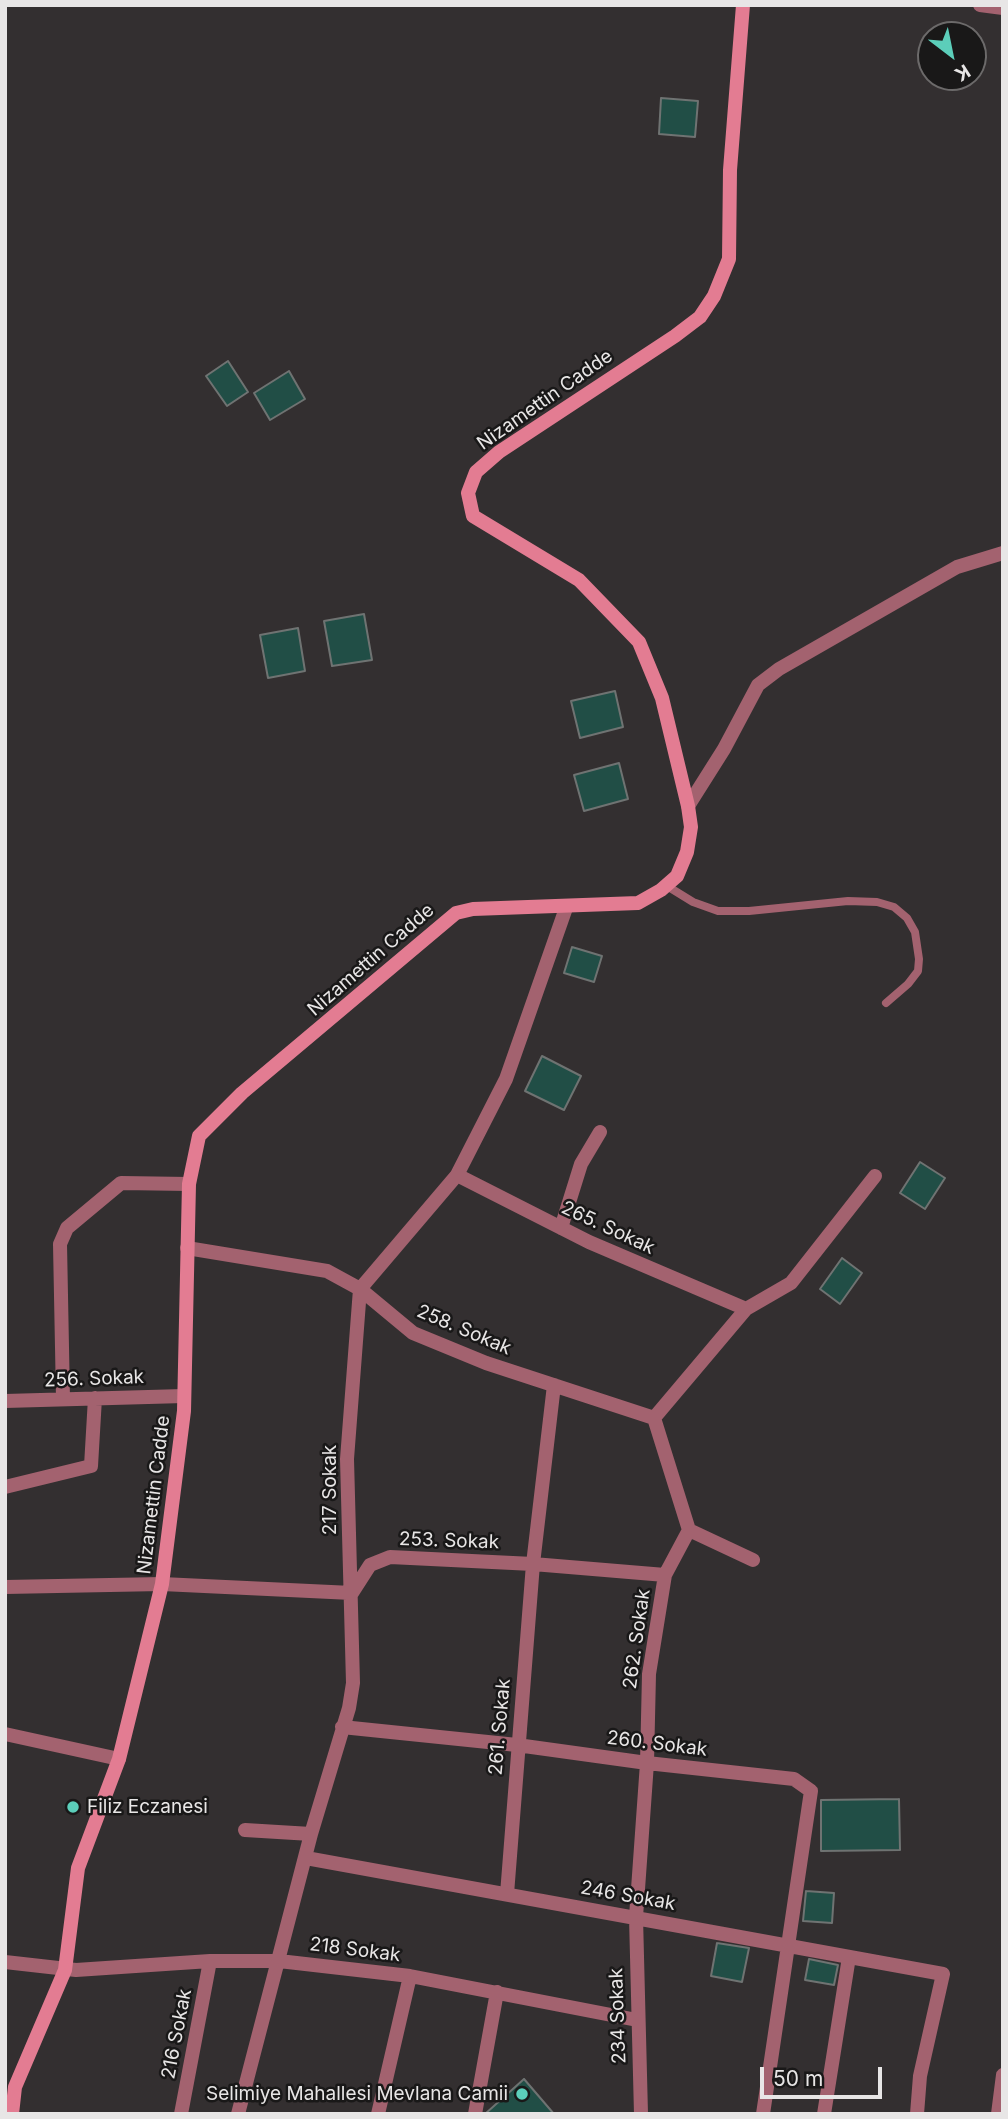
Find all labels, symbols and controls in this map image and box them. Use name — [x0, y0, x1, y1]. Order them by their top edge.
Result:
north arrow — [917, 21, 987, 91]
text: K — [950, 59, 974, 86]
street label: Nizamettin Cadde — [473, 345, 617, 455]
street label: Nizamettin Cadde — [303, 899, 439, 1021]
street label: 265. Sokak — [558, 1196, 658, 1260]
street label: 258. Sokak — [413, 1300, 515, 1360]
street label: 256. Sokak — [44, 1366, 144, 1392]
street label: Nizamettin Cadde — [133, 1414, 175, 1576]
street label: 217 Sokak — [319, 1445, 341, 1535]
street label: 253. Sokak — [398, 1528, 500, 1554]
street label: 262. Sokak — [619, 1587, 655, 1691]
street label: 261. Sokak — [484, 1678, 516, 1776]
street label: 260. Sokak — [606, 1727, 708, 1761]
place label: Filiz Eczanesi — [87, 1796, 208, 1818]
marker: Filiz Eczanesi — [65, 1799, 81, 1815]
street label: 246 Sokak — [579, 1876, 677, 1916]
street label: 218 Sokak — [308, 1933, 402, 1967]
street label: 234 Sokak — [605, 1968, 631, 2064]
street label: 216 Sokak — [157, 1987, 197, 2081]
scale bar — [763, 2052, 886, 2096]
text: 50 m — [773, 2066, 823, 2091]
place label: Selimiye Mahallesi Mevlana Camii — [206, 2083, 508, 2105]
marker: Selimiye Mahallesi Mevlana Camii — [514, 2086, 530, 2102]

